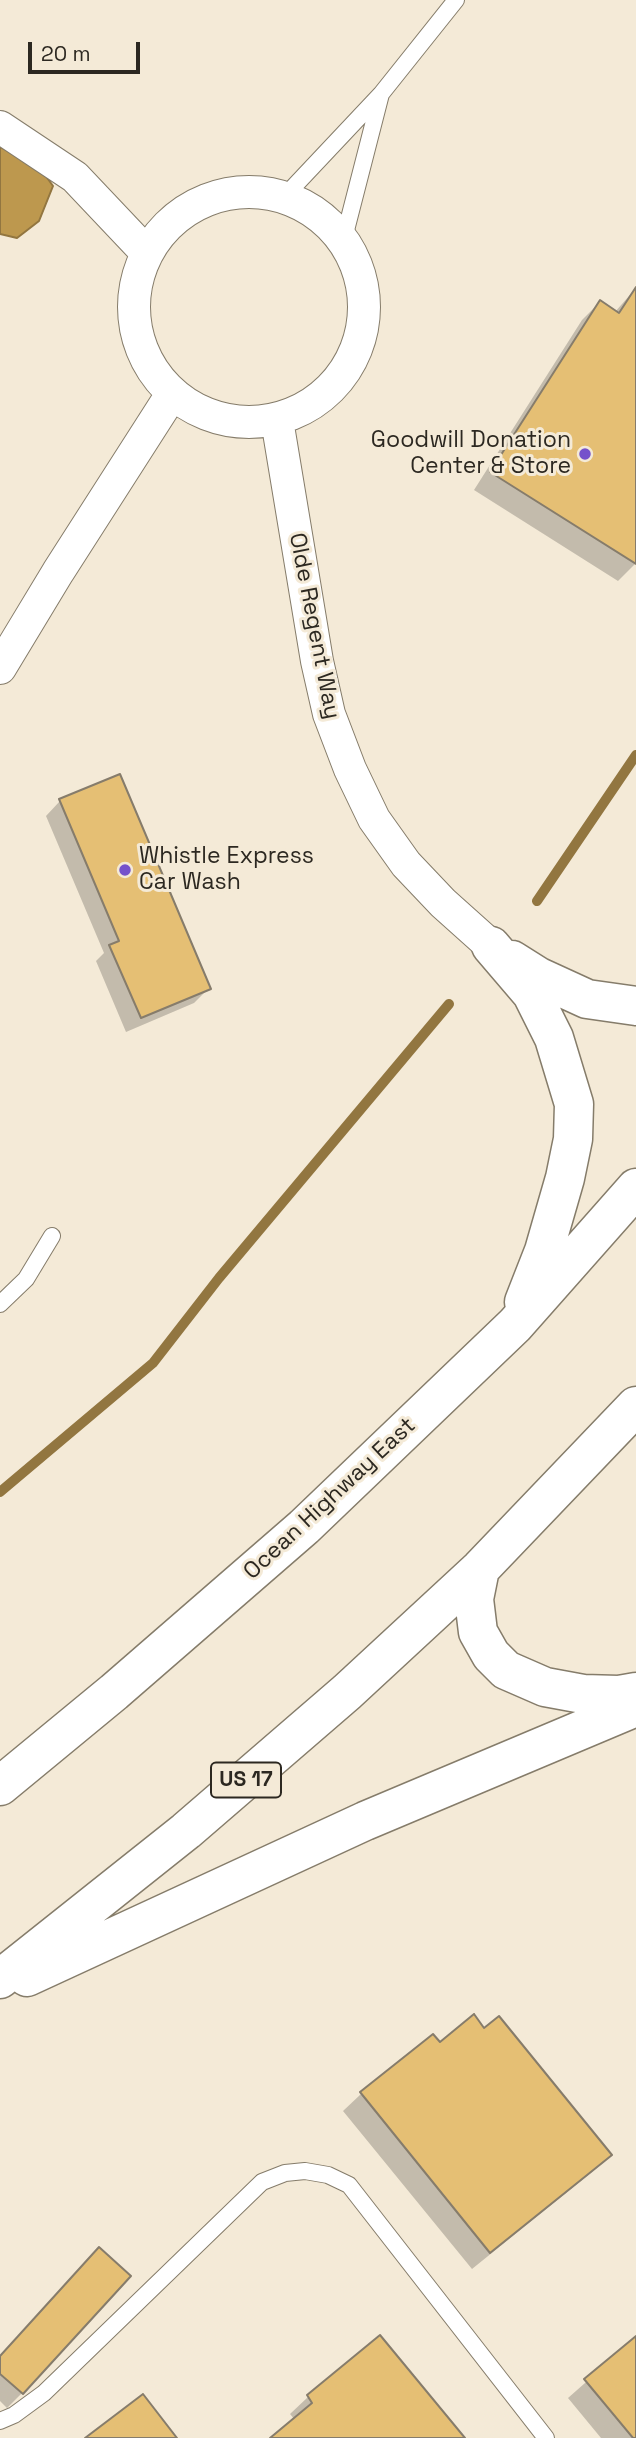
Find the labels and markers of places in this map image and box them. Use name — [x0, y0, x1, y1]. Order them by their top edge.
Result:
place label: Goodwill Donation Center & Store — [371, 427, 571, 481]
marker: Goodwill Donation Center & Store — [577, 446, 593, 462]
place label: Whistle Express Car Wash — [139, 843, 314, 897]
marker: Whistle Express Car Wash — [117, 862, 133, 878]

